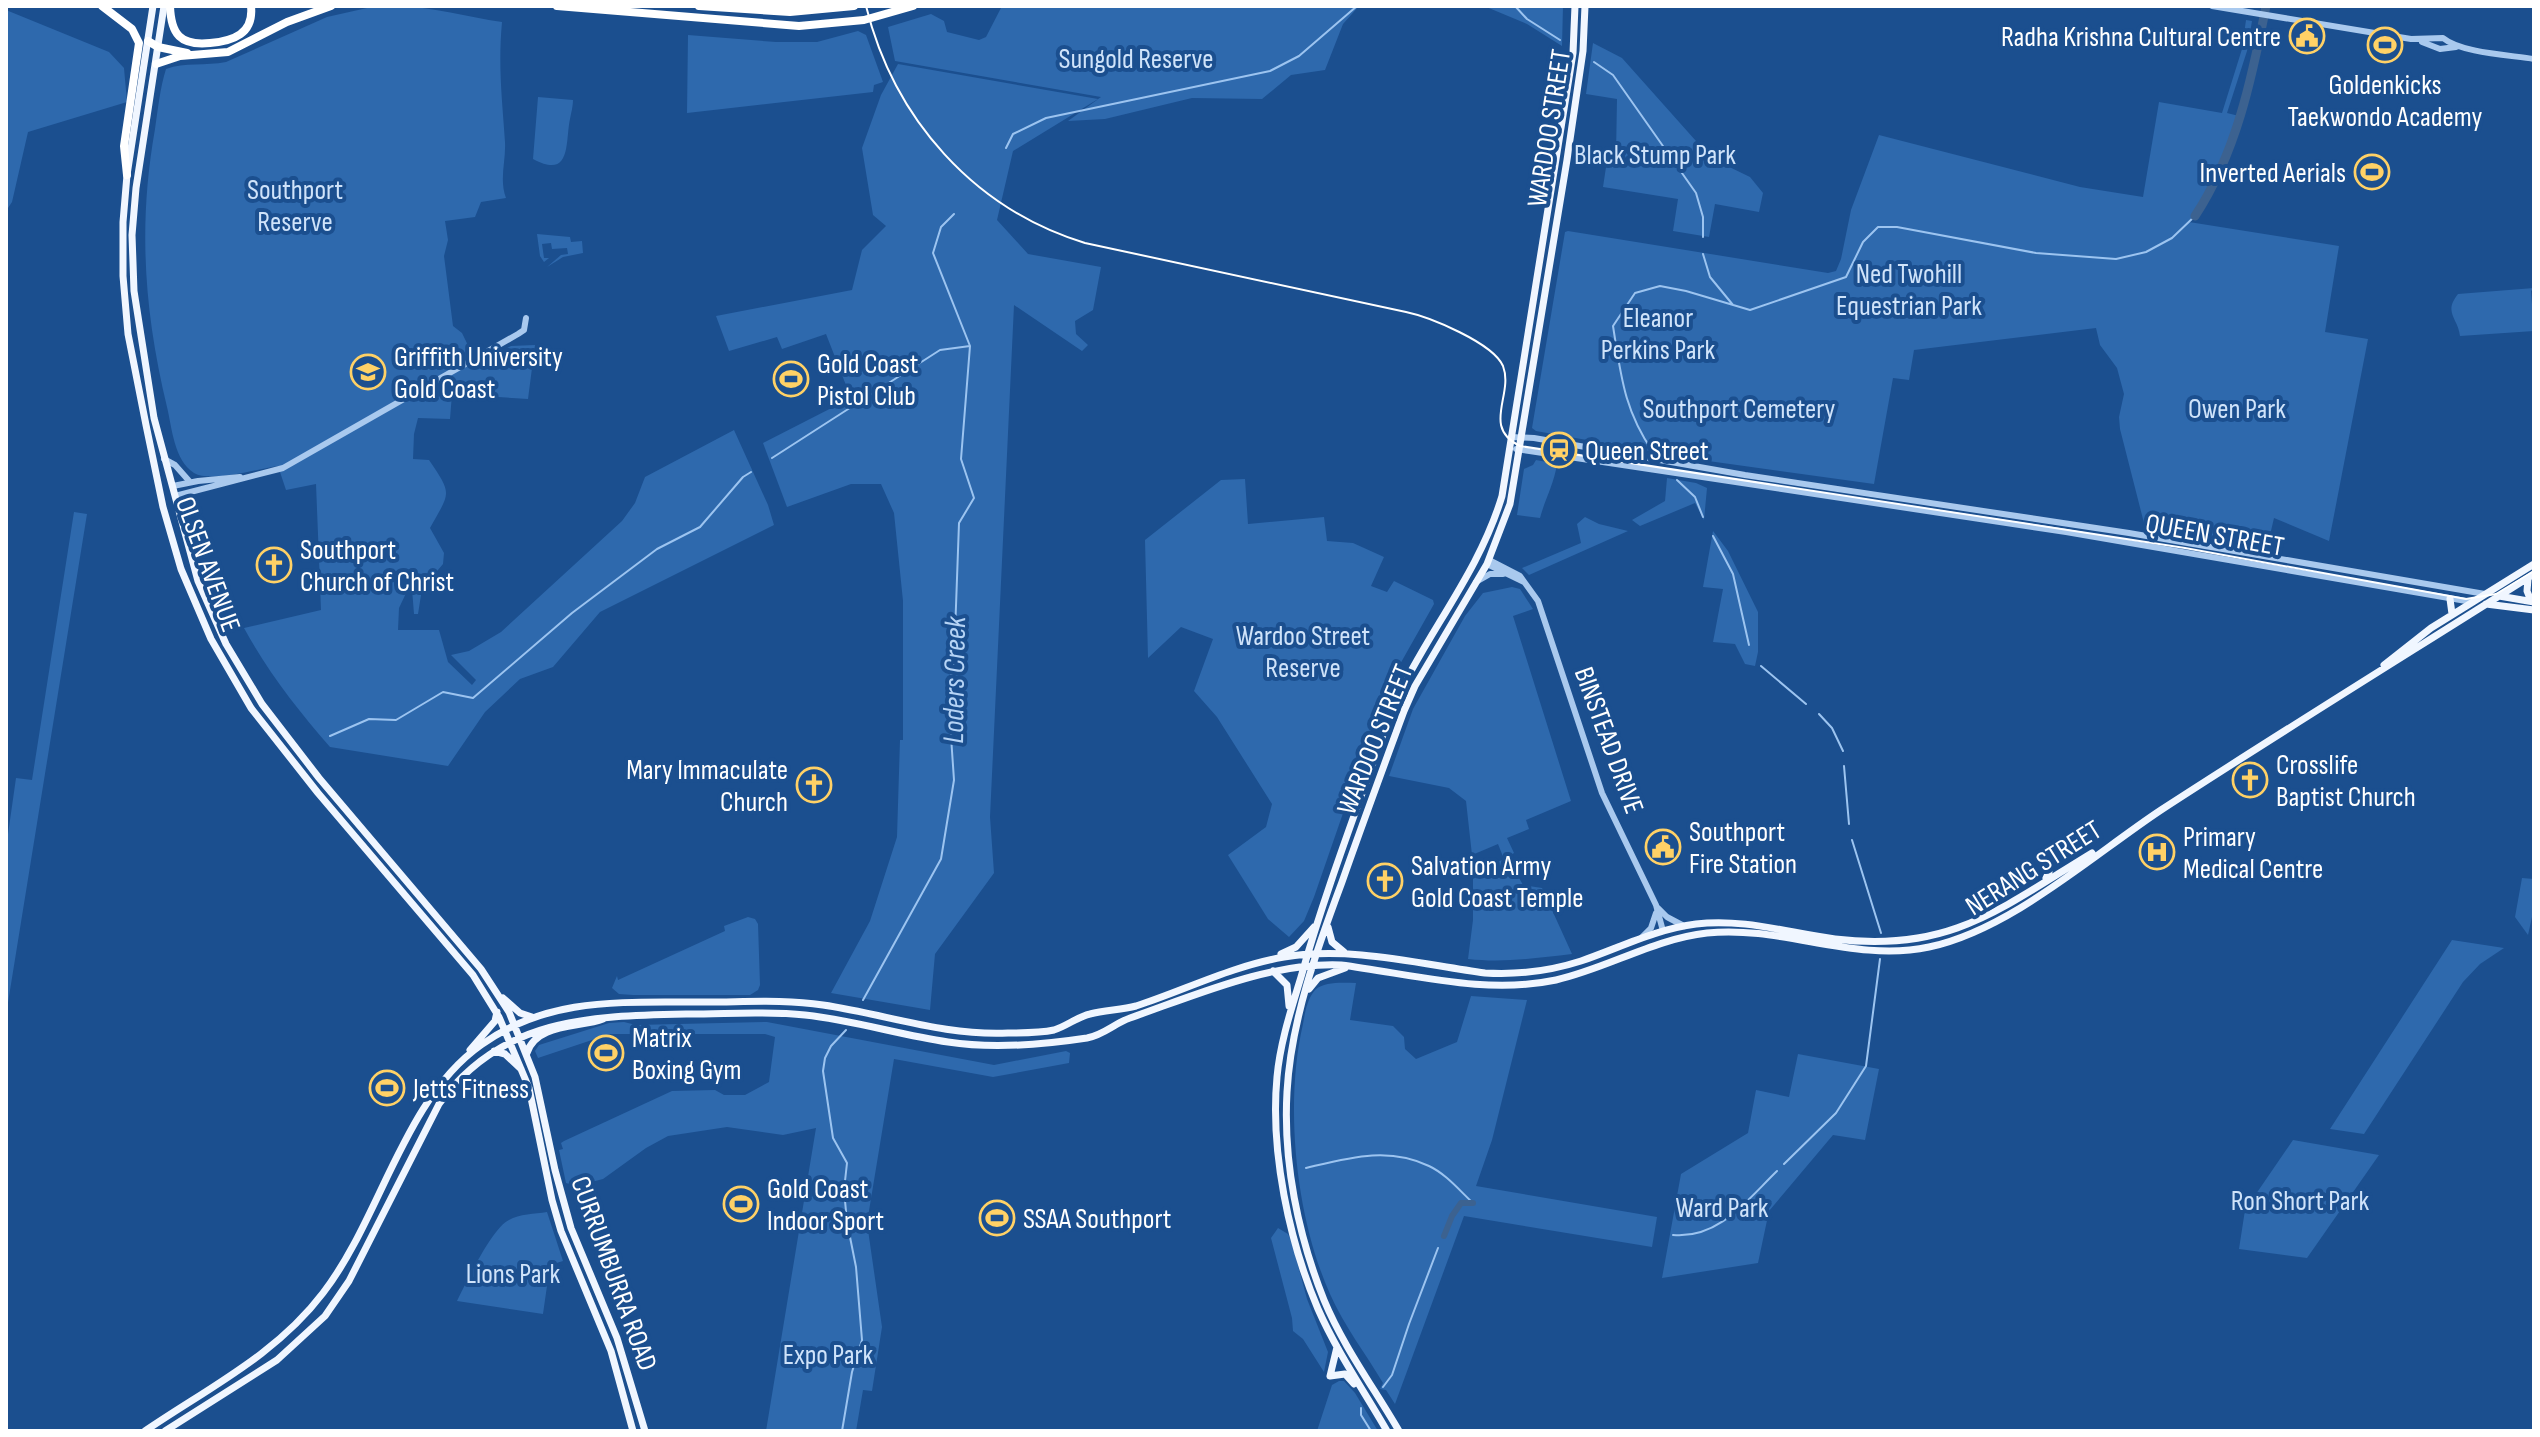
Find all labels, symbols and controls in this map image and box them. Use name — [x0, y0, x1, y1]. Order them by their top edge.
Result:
public building icon: Radha Krishna Cultural Centre — [2288, 17, 2326, 55]
place label: Radha Krishna Cultural Centre — [2001, 21, 2281, 54]
sports icon: Goldenkicks Taekwondo Academy — [2366, 26, 2404, 64]
park label: Sungold Reserve — [1059, 43, 1213, 76]
street label: WARDOO STREET — [1521, 47, 1578, 209]
place label: Goldenkicks Taekwondo Academy — [2288, 69, 2483, 134]
park label: Black Stump Park — [1574, 139, 1736, 172]
sports icon: Inverted Aerials — [2353, 153, 2391, 191]
place label: Inverted Aerials — [2200, 157, 2346, 190]
park label: Southport Reserve — [247, 174, 343, 239]
park label: Ned Twohill Equestrian Park — [1836, 258, 1982, 323]
park label: Eleanor Perkins Park — [1601, 302, 1716, 367]
place label: Griffith University Gold Coast — [394, 341, 563, 406]
place label: Gold Coast Pistol Club — [817, 348, 918, 413]
school or university icon: Griffith University Gold Coast — [349, 353, 387, 391]
sports icon: Gold Coast Pistol Club — [772, 360, 810, 398]
park label: Southport Cemetery — [1643, 393, 1836, 426]
park label: Owen Park — [2188, 393, 2286, 426]
station icon: Queen Street — [1540, 431, 1578, 469]
place label: Queen Street — [1585, 435, 1709, 468]
street label: OLSEN AVENUE — [168, 492, 247, 637]
street label: QUEEN STREET — [2143, 507, 2287, 564]
place label: Southport Church of Christ — [300, 534, 454, 599]
church icon: Southport Church of Christ — [255, 546, 293, 584]
water label: Loders Creek — [936, 615, 974, 744]
park label: Wardoo Street Reserve — [1236, 620, 1370, 685]
street label: WARDOO STREET — [1330, 660, 1420, 819]
street label: BINSTEAD DRIVE — [1567, 663, 1650, 818]
place label: Crosslife Baptist Church — [2276, 749, 2416, 814]
place label: Mary Immaculate Church — [626, 754, 788, 819]
church icon: Crosslife Baptist Church — [2231, 761, 2269, 799]
church icon: Mary Immaculate Church — [795, 766, 833, 804]
street label: NERANG STREET — [1960, 814, 2108, 923]
place label: Southport Fire Station — [1689, 816, 1797, 881]
place label: Primary Medical Centre — [2183, 821, 2323, 886]
public building icon: Southport Fire Station — [1644, 828, 1682, 866]
hospital icon: Primary Medical Centre — [2138, 833, 2176, 871]
place label: Salvation Army Gold Coast Temple — [1411, 850, 1584, 915]
church icon: Salvation Army Gold Coast Temple — [1366, 862, 1404, 900]
place label: Matrix Boxing Gym — [632, 1022, 742, 1087]
sports icon: Matrix Boxing Gym — [587, 1034, 625, 1072]
sports icon: Jetts Fitness — [368, 1069, 406, 1107]
place label: Jetts Fitness — [412, 1073, 529, 1106]
street label: CURRUMBURRA ROAD — [563, 1172, 664, 1375]
place label: Gold Coast Indoor Sport — [767, 1173, 884, 1238]
sports icon: Gold Coast Indoor Sport — [722, 1185, 760, 1223]
park label: Ron Short Park — [2231, 1185, 2370, 1218]
park label: Ward Park — [1676, 1192, 1769, 1225]
sports icon: SSAA Southport — [978, 1199, 1016, 1237]
place label: SSAA Southport — [1023, 1203, 1171, 1236]
park label: Lions Park — [466, 1258, 561, 1291]
park label: Expo Park — [783, 1339, 874, 1372]

